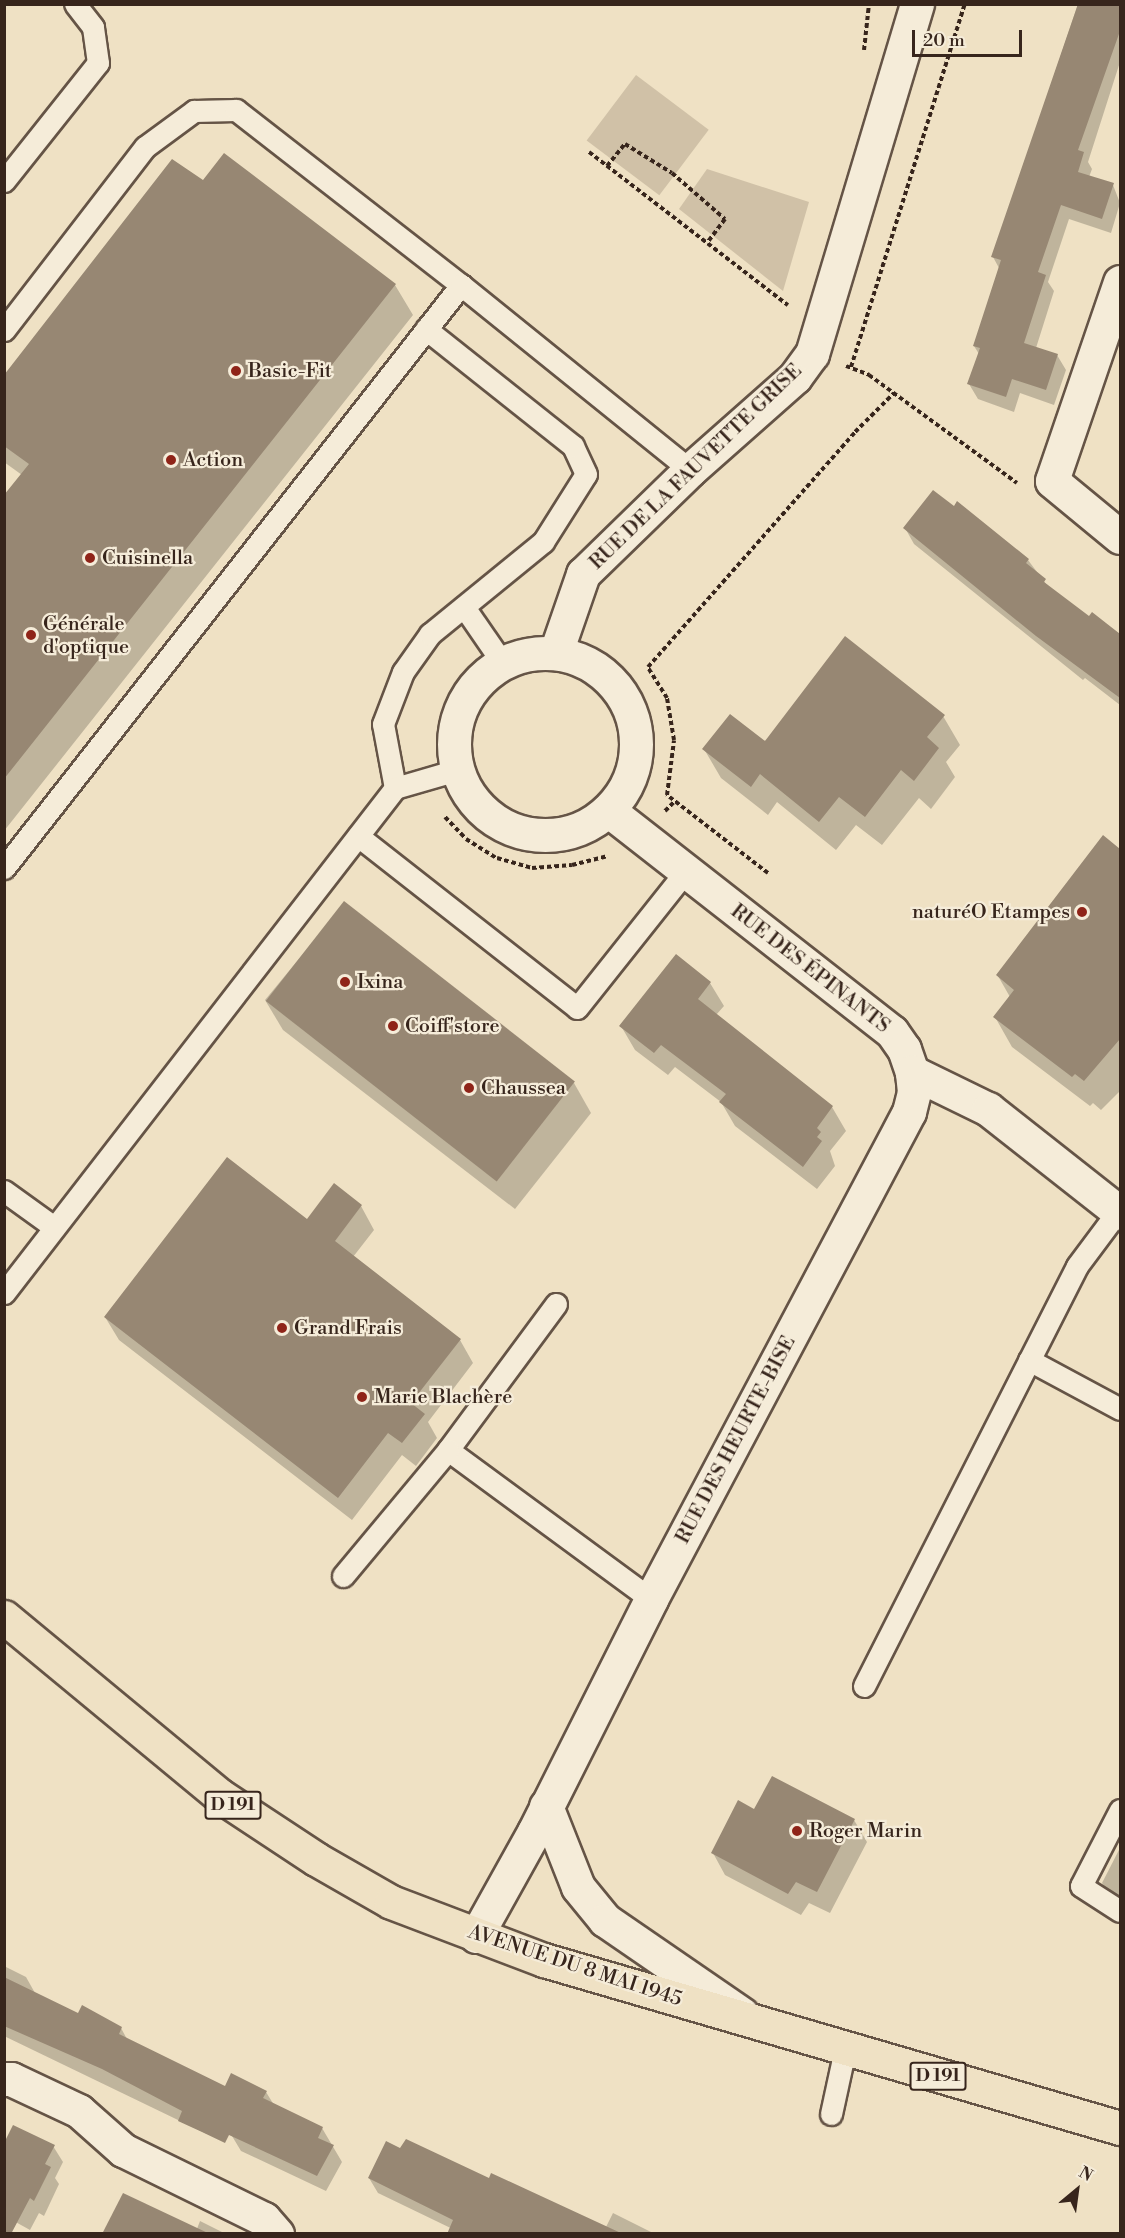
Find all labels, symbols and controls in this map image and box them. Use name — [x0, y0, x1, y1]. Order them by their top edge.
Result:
scale bar — [915, 18, 1024, 56]
text: 20 m — [923, 29, 965, 52]
place label: Basic-Fit — [248, 359, 332, 383]
street label: RUE DE LA FAUVETTE GRISE — [585, 359, 807, 575]
marker: Basic-Fit — [229, 364, 243, 378]
place label: Action — [183, 448, 243, 472]
marker: Action — [164, 453, 178, 467]
place label: Cuisinella — [102, 546, 193, 570]
marker: Cuisinella — [83, 551, 97, 565]
place label: Générale d'optique — [43, 612, 129, 659]
marker: Générale d'optique — [24, 628, 38, 642]
street label: RUE DES ÉPINANTS — [726, 899, 894, 1039]
place label: naturéO Etampes — [912, 900, 1070, 924]
marker: naturéO Etampes — [1075, 905, 1089, 919]
place label: Ixina — [357, 970, 403, 994]
marker: Ixina — [338, 975, 352, 989]
place label: Coiff'store — [405, 1014, 500, 1038]
marker: Coiff'store — [386, 1019, 400, 1033]
place label: Chaussea — [481, 1076, 566, 1100]
marker: Chaussea — [462, 1081, 476, 1095]
place label: Grand Frais — [294, 1316, 402, 1340]
marker: Grand Frais — [275, 1321, 289, 1335]
street label: RUE DES HEURTE-BISE — [671, 1332, 801, 1548]
place label: Marie Blachère — [374, 1385, 512, 1409]
marker: Marie Blachère — [355, 1390, 369, 1404]
road number: D 191 — [204, 1790, 262, 1820]
place label: Roger Marin — [809, 1819, 922, 1843]
marker: Roger Marin — [790, 1824, 804, 1838]
street label: AVENUE DU 8 MAI 1945 — [465, 1920, 685, 2012]
road number: D 191 — [910, 2061, 966, 2091]
north arrow — [1047, 2160, 1107, 2220]
text: N — [1075, 2162, 1096, 2186]

